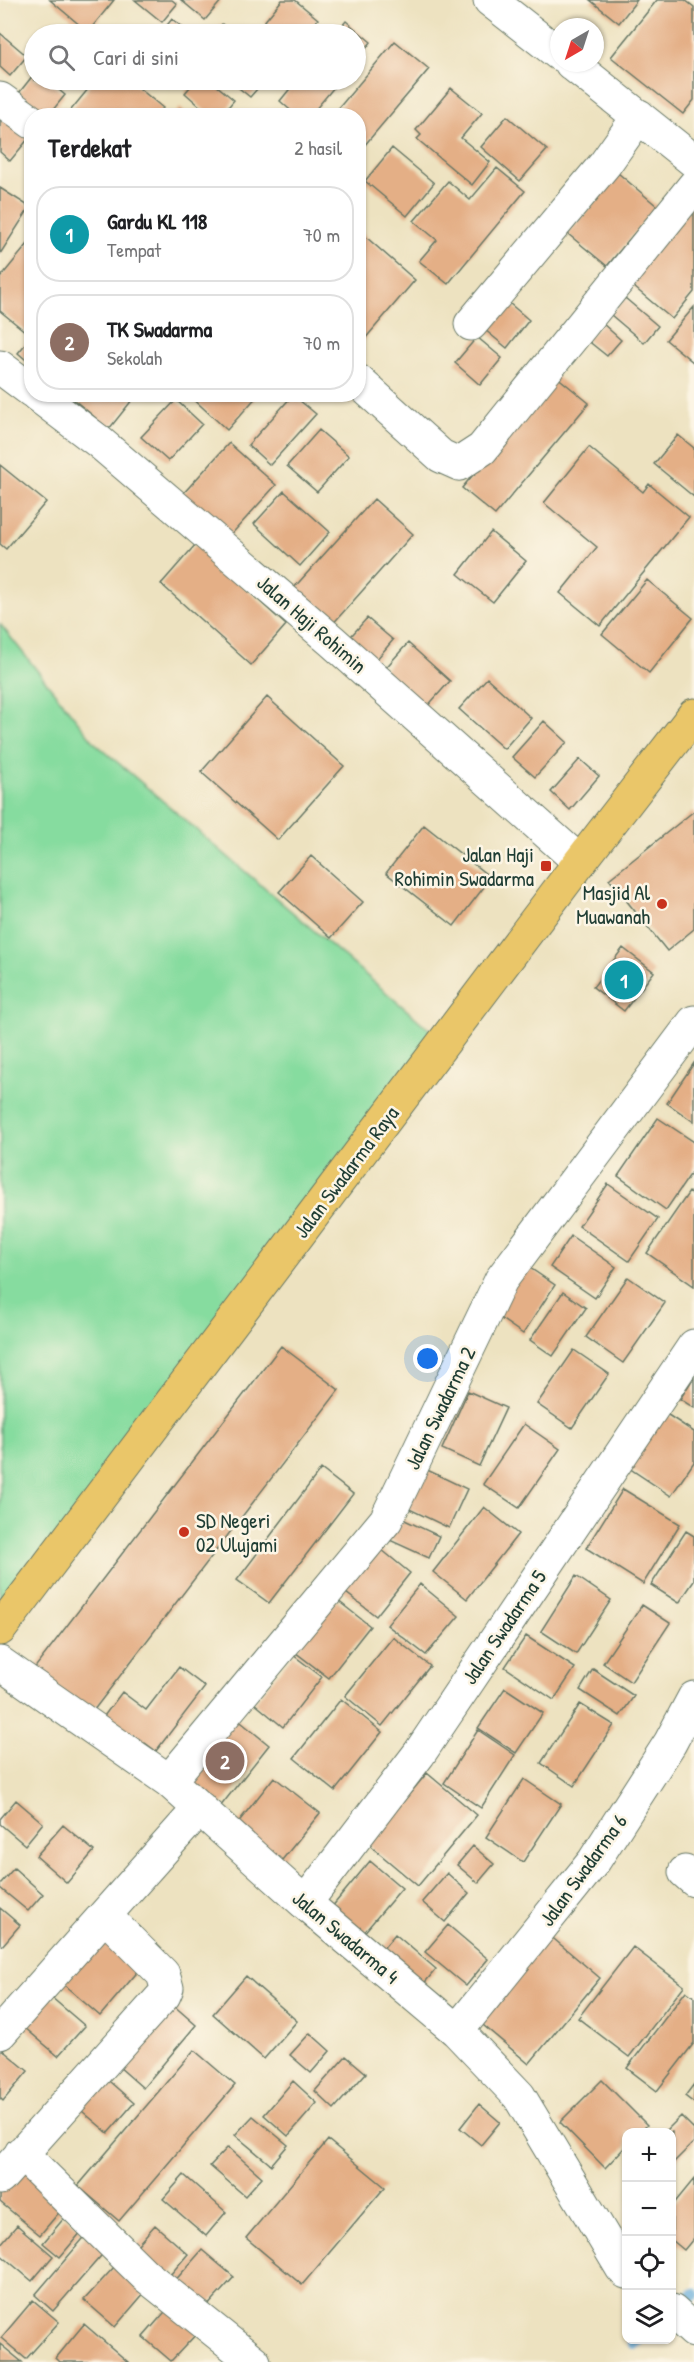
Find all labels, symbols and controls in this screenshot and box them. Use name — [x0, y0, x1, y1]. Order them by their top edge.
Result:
north arrow — [550, 18, 604, 72]
search box — [24, 24, 366, 90]
icon: search — [45, 41, 78, 74]
text: Cari di sini — [93, 42, 179, 72]
text: Terdekat — [48, 130, 131, 165]
text: 2 hasil — [294, 134, 342, 161]
text: Gardu KL 118 — [107, 206, 207, 236]
text: 1 — [66, 221, 73, 248]
text: 70 m — [303, 221, 340, 248]
text: Tempat — [107, 236, 161, 263]
text: TK Swadarma — [107, 314, 212, 344]
text: 2 — [65, 329, 74, 356]
text: 70 m — [303, 329, 340, 356]
text: Sekolah — [107, 344, 162, 371]
street label: Jalan Haji Rohimin — [251, 568, 373, 680]
place label: Jalan Haji Rohimin Swadarma — [395, 840, 534, 893]
marker: Jalan Haji Rohimin Swadarma — [539, 859, 553, 873]
place label: Masjid Al Muawanah — [576, 878, 650, 931]
marker: Masjid Al Muawanah — [655, 897, 669, 911]
pin: 1 — [604, 958, 644, 1002]
street label: Jalan Swadarma Raya — [287, 1100, 405, 1244]
street label: Jalan Swadarma 2 — [398, 1342, 482, 1474]
your location — [413, 1344, 442, 1373]
place label: SD Negeri 02 Ulujami — [196, 1506, 278, 1559]
marker: SD Negeri 02 Ulujami — [177, 1525, 191, 1539]
street label: Jalan Swadarma 5 — [455, 1564, 553, 1690]
pin: 2 — [206, 1738, 244, 1784]
street label: Jalan Swadarma 6 — [532, 1808, 634, 1932]
street label: Jalan Swadarma 4 — [286, 1884, 406, 1990]
map controls — [622, 2128, 676, 2344]
button: + — [622, 2128, 676, 2182]
button: − — [622, 2182, 676, 2236]
button: locate — [622, 2236, 676, 2290]
button: layers — [622, 2290, 676, 2344]

